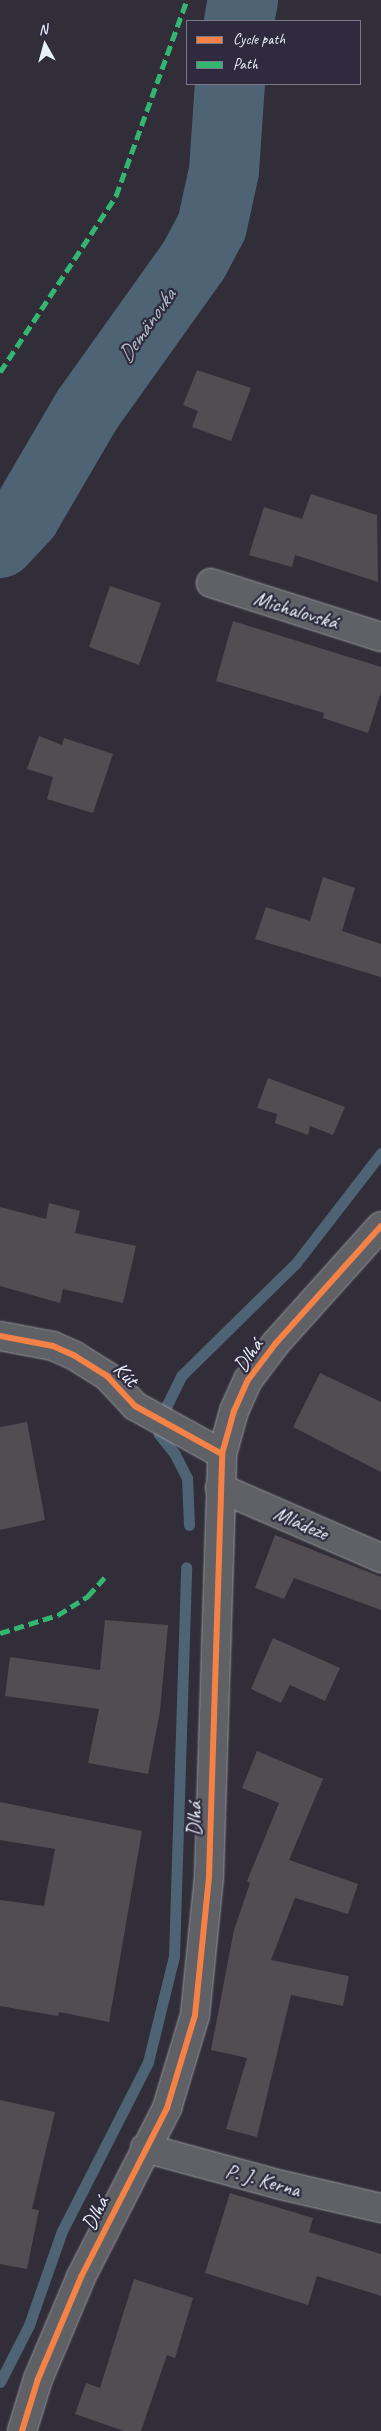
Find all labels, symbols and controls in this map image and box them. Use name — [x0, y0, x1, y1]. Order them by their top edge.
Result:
north arrow — [20, 20, 70, 70]
legend — [186, 20, 361, 85]
text: N — [38, 21, 48, 39]
text: Cycle path — [233, 30, 285, 49]
text: Path — [233, 55, 258, 74]
water label: Demänovka — [112, 284, 182, 368]
street label: Michalovská — [251, 585, 341, 635]
street label: Dlhá — [228, 1334, 268, 1376]
street label: Kút — [108, 1356, 144, 1392]
street label: Mládeže — [270, 1500, 332, 1546]
street label: Dlhá — [181, 1801, 207, 1837]
street label: P. J. Kerna — [223, 2158, 303, 2202]
street label: Dlhá — [76, 2192, 114, 2234]

